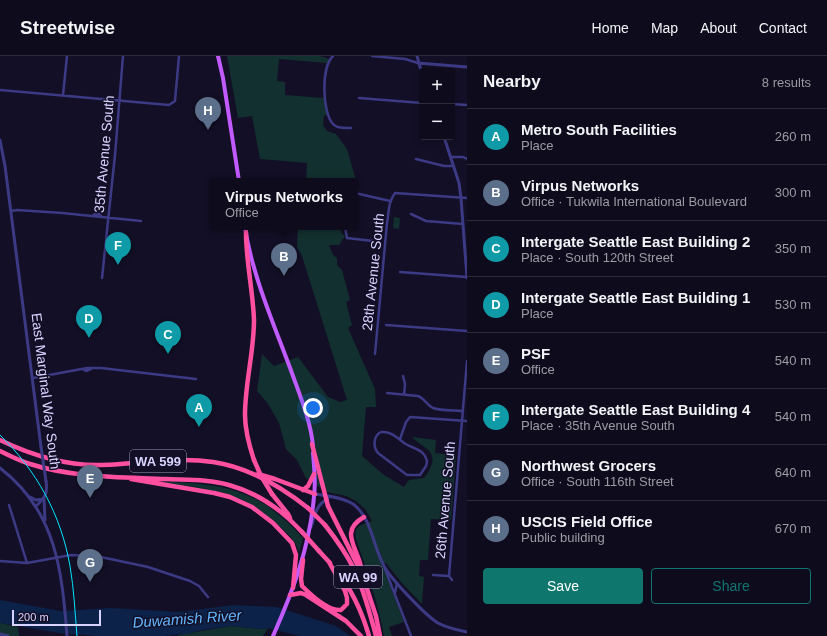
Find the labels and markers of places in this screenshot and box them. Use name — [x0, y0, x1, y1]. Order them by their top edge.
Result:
pin: H — [195, 97, 221, 130]
pin: F — [105, 232, 131, 265]
pin: B — [271, 243, 297, 276]
pin: D — [76, 305, 102, 338]
pin: C — [155, 321, 181, 354]
pin: A — [186, 394, 212, 427]
pin: E — [77, 465, 103, 498]
pin: G — [77, 549, 103, 582]

